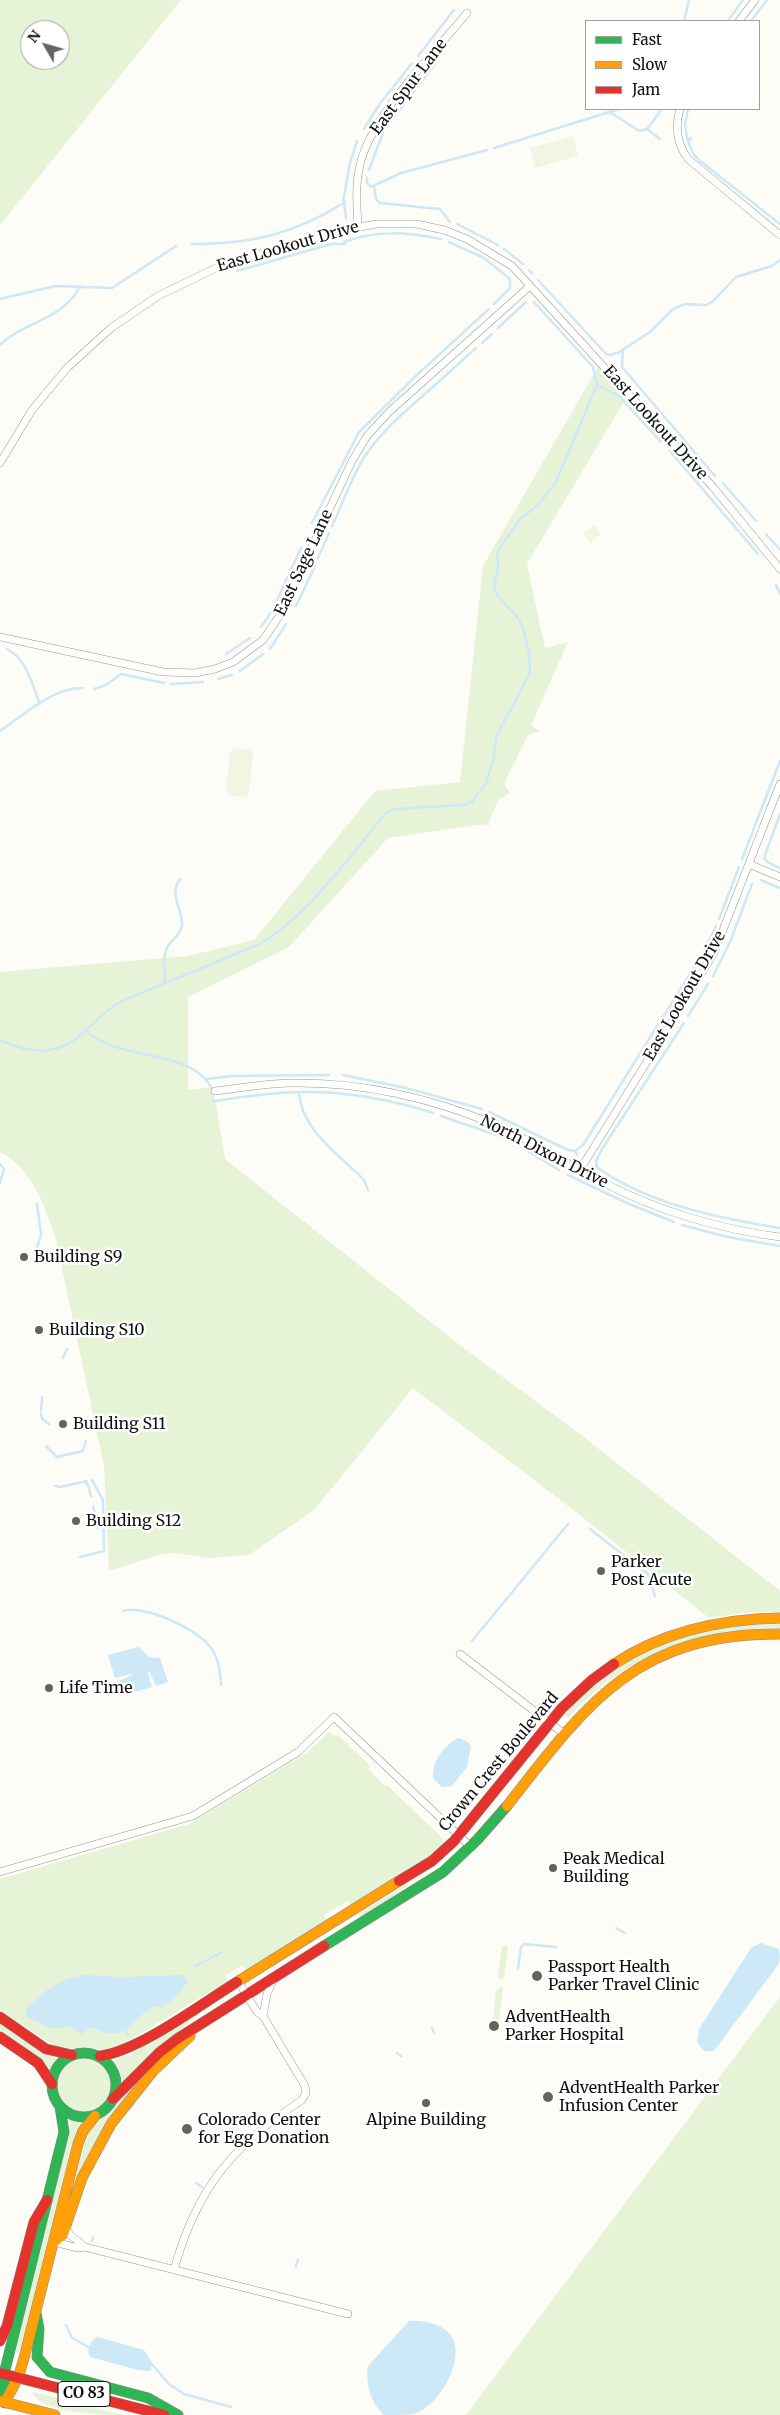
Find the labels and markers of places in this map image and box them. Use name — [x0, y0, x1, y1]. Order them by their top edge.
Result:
place label: Building S9 — [34, 1247, 122, 1267]
marker: Building S9 — [18, 1251, 30, 1263]
place label: Building S10 — [49, 1320, 145, 1340]
marker: Building S10 — [33, 1324, 45, 1336]
place label: Building S11 — [73, 1414, 166, 1434]
marker: Building S11 — [57, 1418, 69, 1430]
place label: Building S12 — [86, 1511, 181, 1531]
marker: Building S12 — [70, 1515, 82, 1527]
place label: Parker Post Acute — [611, 1552, 692, 1590]
marker: Parker Post Acute — [595, 1565, 607, 1577]
place label: Life Time — [59, 1678, 133, 1698]
marker: Life Time — [43, 1682, 55, 1694]
place label: Peak Medical Building — [563, 1849, 665, 1887]
marker: Peak Medical Building — [547, 1862, 559, 1874]
place label: Passport Health Parker Travel Clinic — [548, 1957, 699, 1995]
marker: Passport Health Parker Travel Clinic — [530, 1969, 544, 1983]
place label: AdventHealth Parker Hospital — [505, 2007, 624, 2045]
marker: AdventHealth Parker Hospital — [487, 2019, 501, 2033]
place label: AdventHealth Parker Infusion Center — [559, 2078, 719, 2116]
marker: AdventHealth Parker Infusion Center — [541, 2090, 555, 2104]
marker: Alpine Building — [420, 2097, 432, 2109]
place label: Colorado Center for Egg Donation — [198, 2110, 329, 2148]
place label: Alpine Building — [366, 2110, 486, 2130]
marker: Colorado Center for Egg Donation — [180, 2122, 194, 2136]

